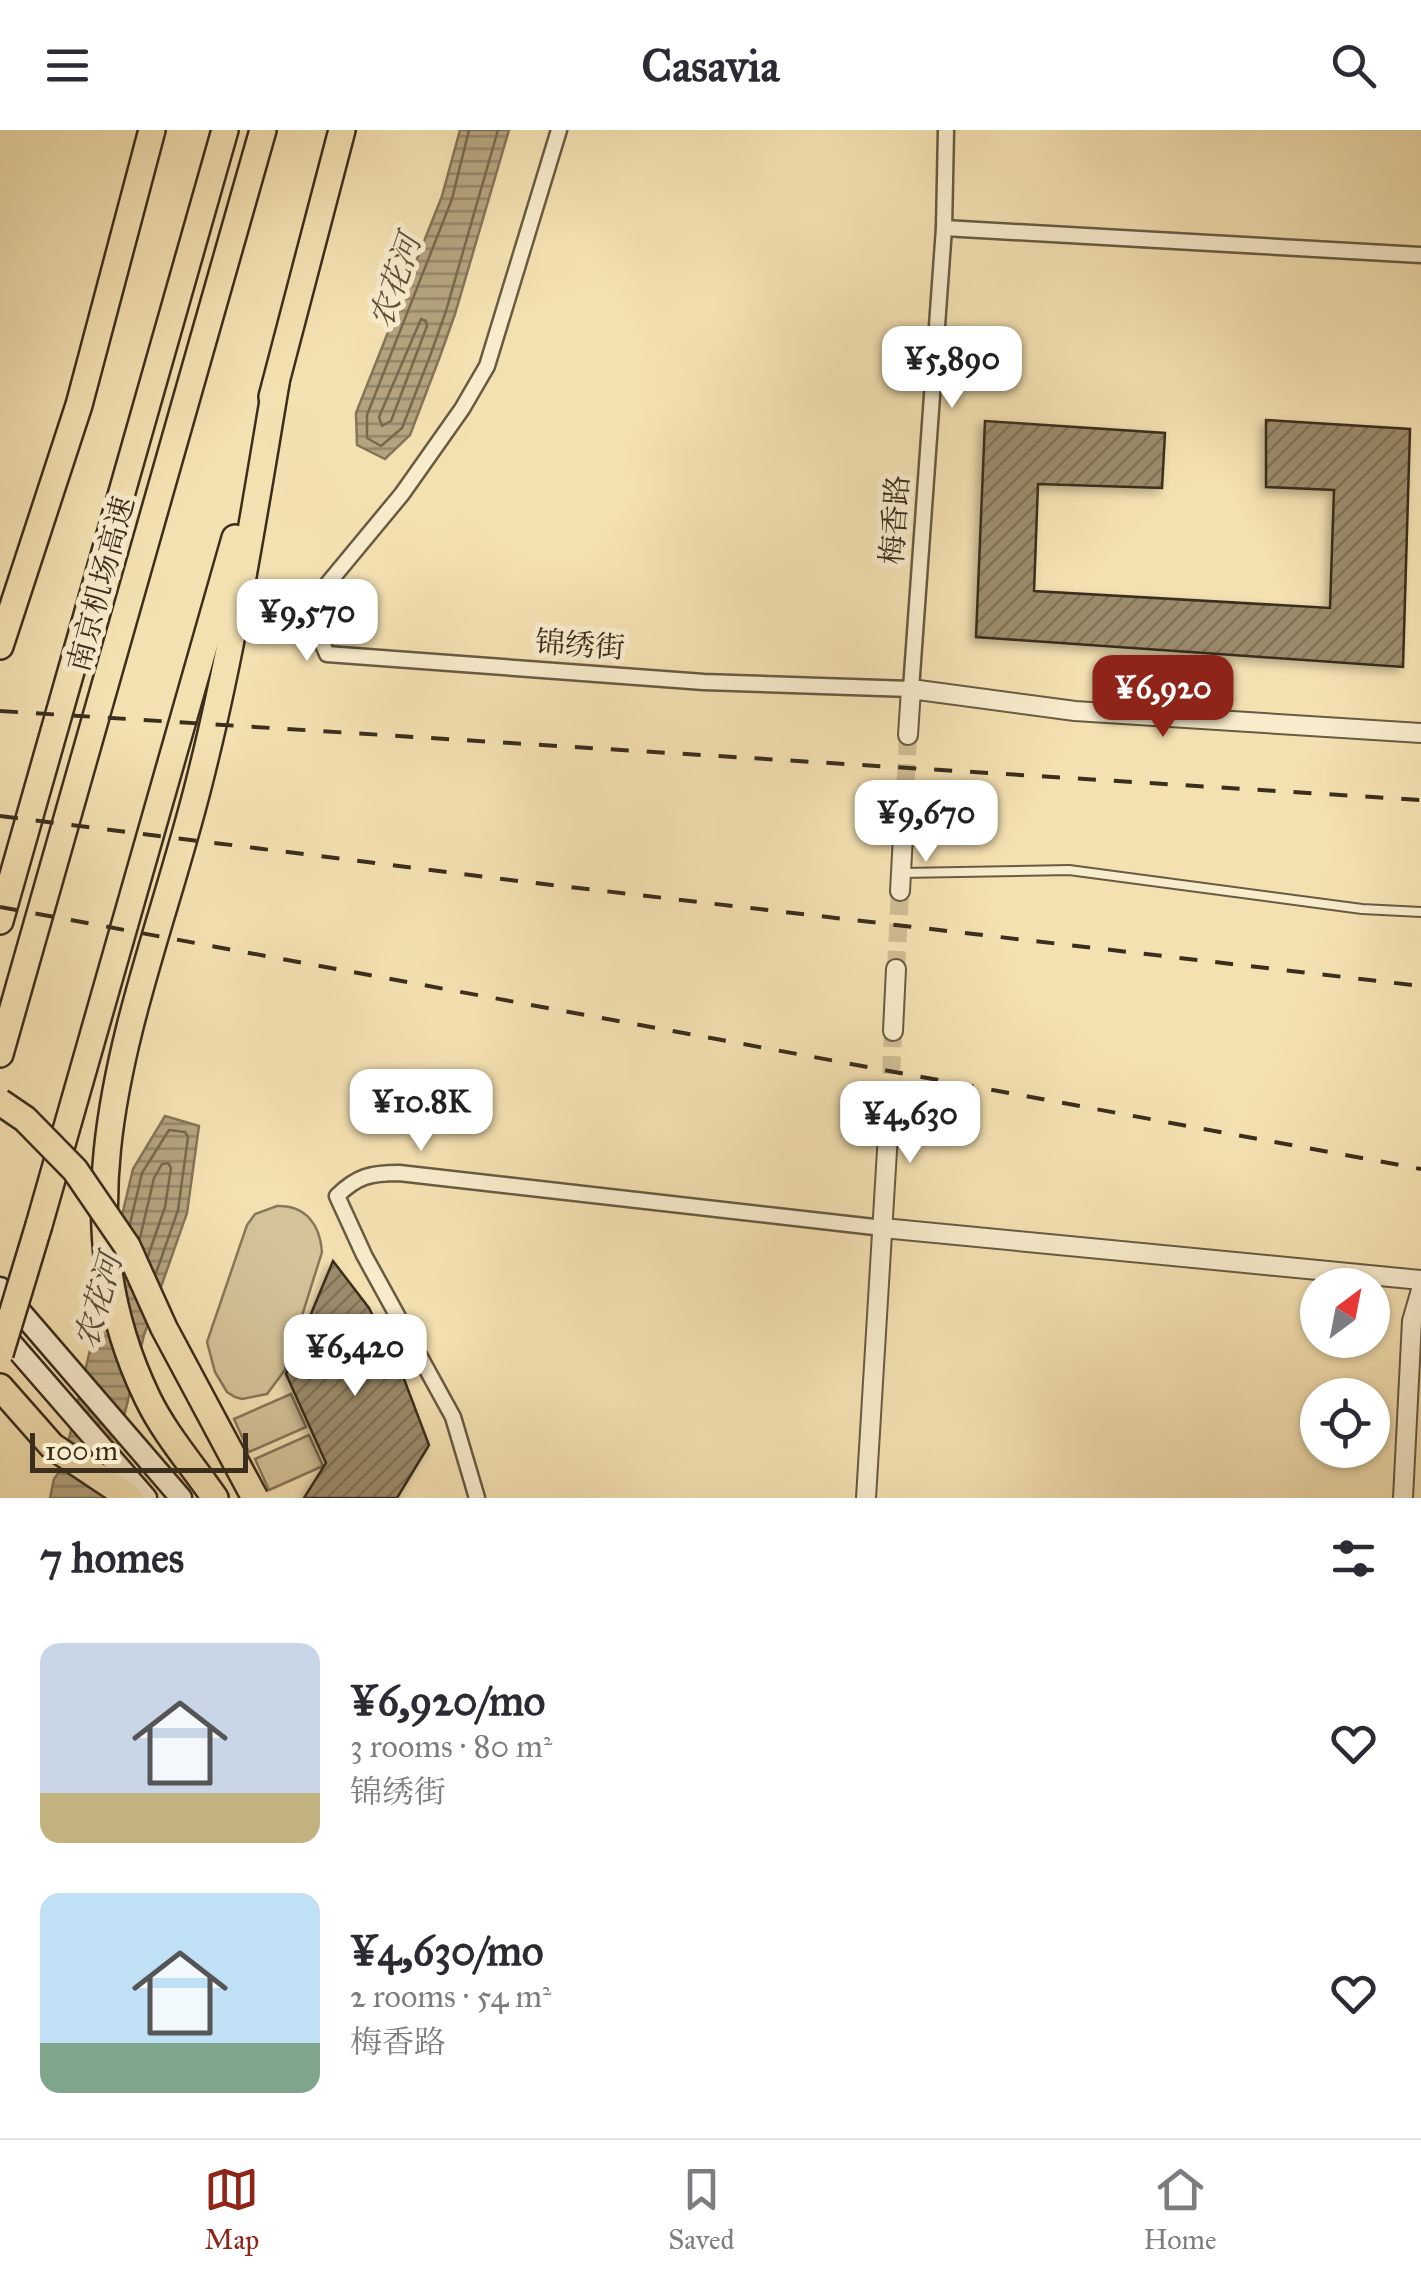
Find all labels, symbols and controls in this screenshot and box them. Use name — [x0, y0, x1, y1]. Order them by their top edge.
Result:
icon: menu — [40, 38, 95, 93]
text: Casavia — [642, 38, 779, 93]
icon: search — [1326, 38, 1381, 93]
water label: 农花河 — [361, 225, 431, 333]
pin: ¥5,890 — [871, 326, 1033, 411]
text: ¥5,890 — [904, 339, 1000, 378]
street label: 梅香路 — [874, 474, 916, 566]
street label: 南京机场高速 — [60, 492, 142, 676]
pin: ¥9,570 — [226, 579, 388, 664]
text: ¥9,570 — [259, 592, 355, 631]
street label: 锦绣街 — [534, 624, 626, 666]
pin: ¥6,920 — [1082, 655, 1244, 740]
text: ¥6,920 — [1114, 668, 1212, 707]
pin: ¥9,670 — [845, 780, 1007, 865]
text: ¥9,670 — [877, 793, 975, 832]
pin: ¥10.8K — [340, 1069, 502, 1154]
pin: ¥4,630 — [829, 1081, 991, 1166]
text: ¥10.8K — [372, 1082, 470, 1121]
text: ¥4,630 — [862, 1094, 958, 1133]
water label: 农花河 — [67, 1245, 132, 1353]
north arrow — [1300, 1268, 1390, 1358]
map controls — [1300, 1268, 1390, 1468]
pin: ¥6,420 — [274, 1314, 436, 1399]
text: ¥6,420 — [306, 1327, 404, 1366]
button: locate — [1300, 1378, 1390, 1468]
scale bar — [30, 1428, 248, 1472]
text: 100 m — [45, 1433, 118, 1468]
icon: filters — [1326, 1531, 1381, 1586]
text: 7 homes — [40, 1532, 184, 1584]
text: ¥6,920/mo — [350, 1675, 545, 1727]
icon: home — [120, 1683, 240, 1803]
icon: heart — [1326, 1716, 1381, 1771]
text: 3 rooms · 80 m² — [350, 1727, 552, 1766]
text: 锦绣街 — [350, 1773, 446, 1812]
text: ¥4,630/mo — [350, 1925, 544, 1977]
icon: home — [120, 1933, 240, 2053]
icon: heart — [1326, 1966, 1381, 2021]
text: 2 rooms · 54 m² — [350, 1977, 551, 2016]
text: 梅香路 — [350, 2023, 446, 2062]
tab: Map — [204, 2162, 259, 2257]
tab: Saved — [668, 2162, 735, 2257]
tab: Home — [1143, 2162, 1217, 2257]

